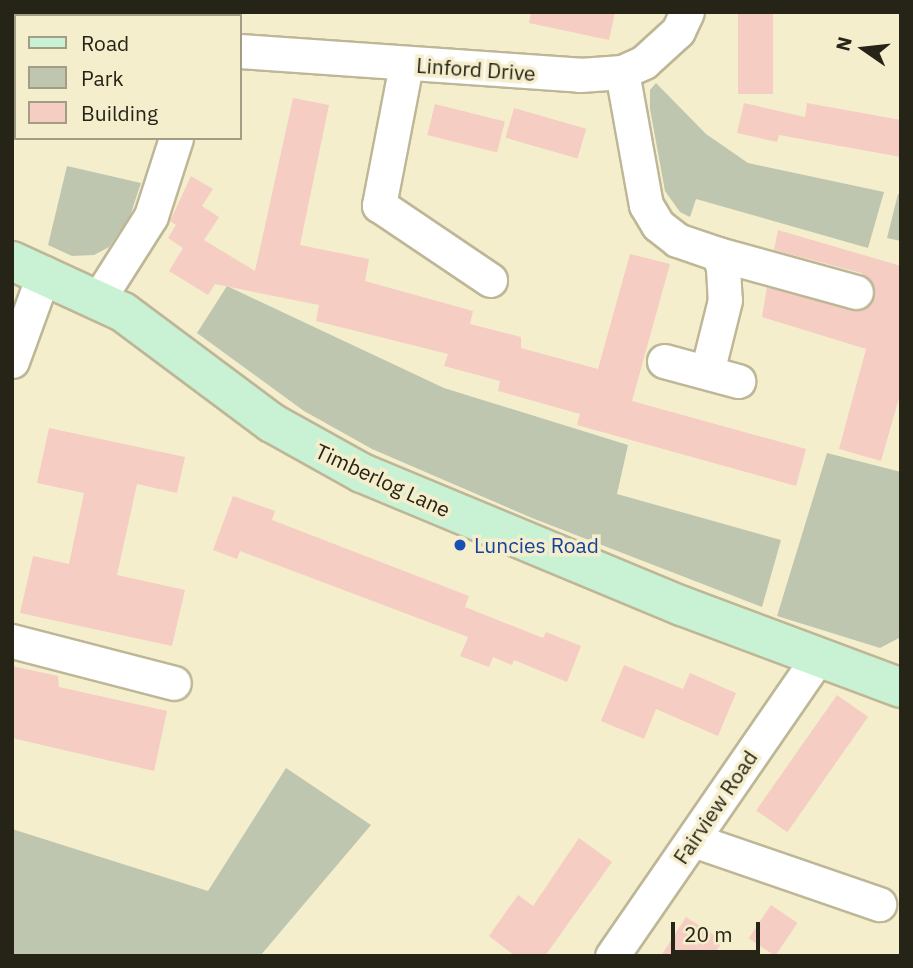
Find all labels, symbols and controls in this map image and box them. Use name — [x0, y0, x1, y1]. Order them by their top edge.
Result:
legend — [14, 14, 242, 140]
north arrow — [829, 14, 899, 84]
text: Road — [81, 29, 129, 57]
text: N — [830, 34, 857, 54]
street label: Linford Drive — [415, 52, 537, 86]
text: Park — [81, 64, 124, 92]
text: Building — [81, 99, 158, 127]
street label: Timberlog Lane — [312, 438, 454, 522]
place label: Luncies Road — [474, 532, 599, 558]
marker: Luncies Road — [452, 537, 468, 553]
street label: Fairview Road — [668, 745, 762, 869]
scale bar — [675, 908, 764, 952]
text: 20 m — [684, 920, 733, 948]

